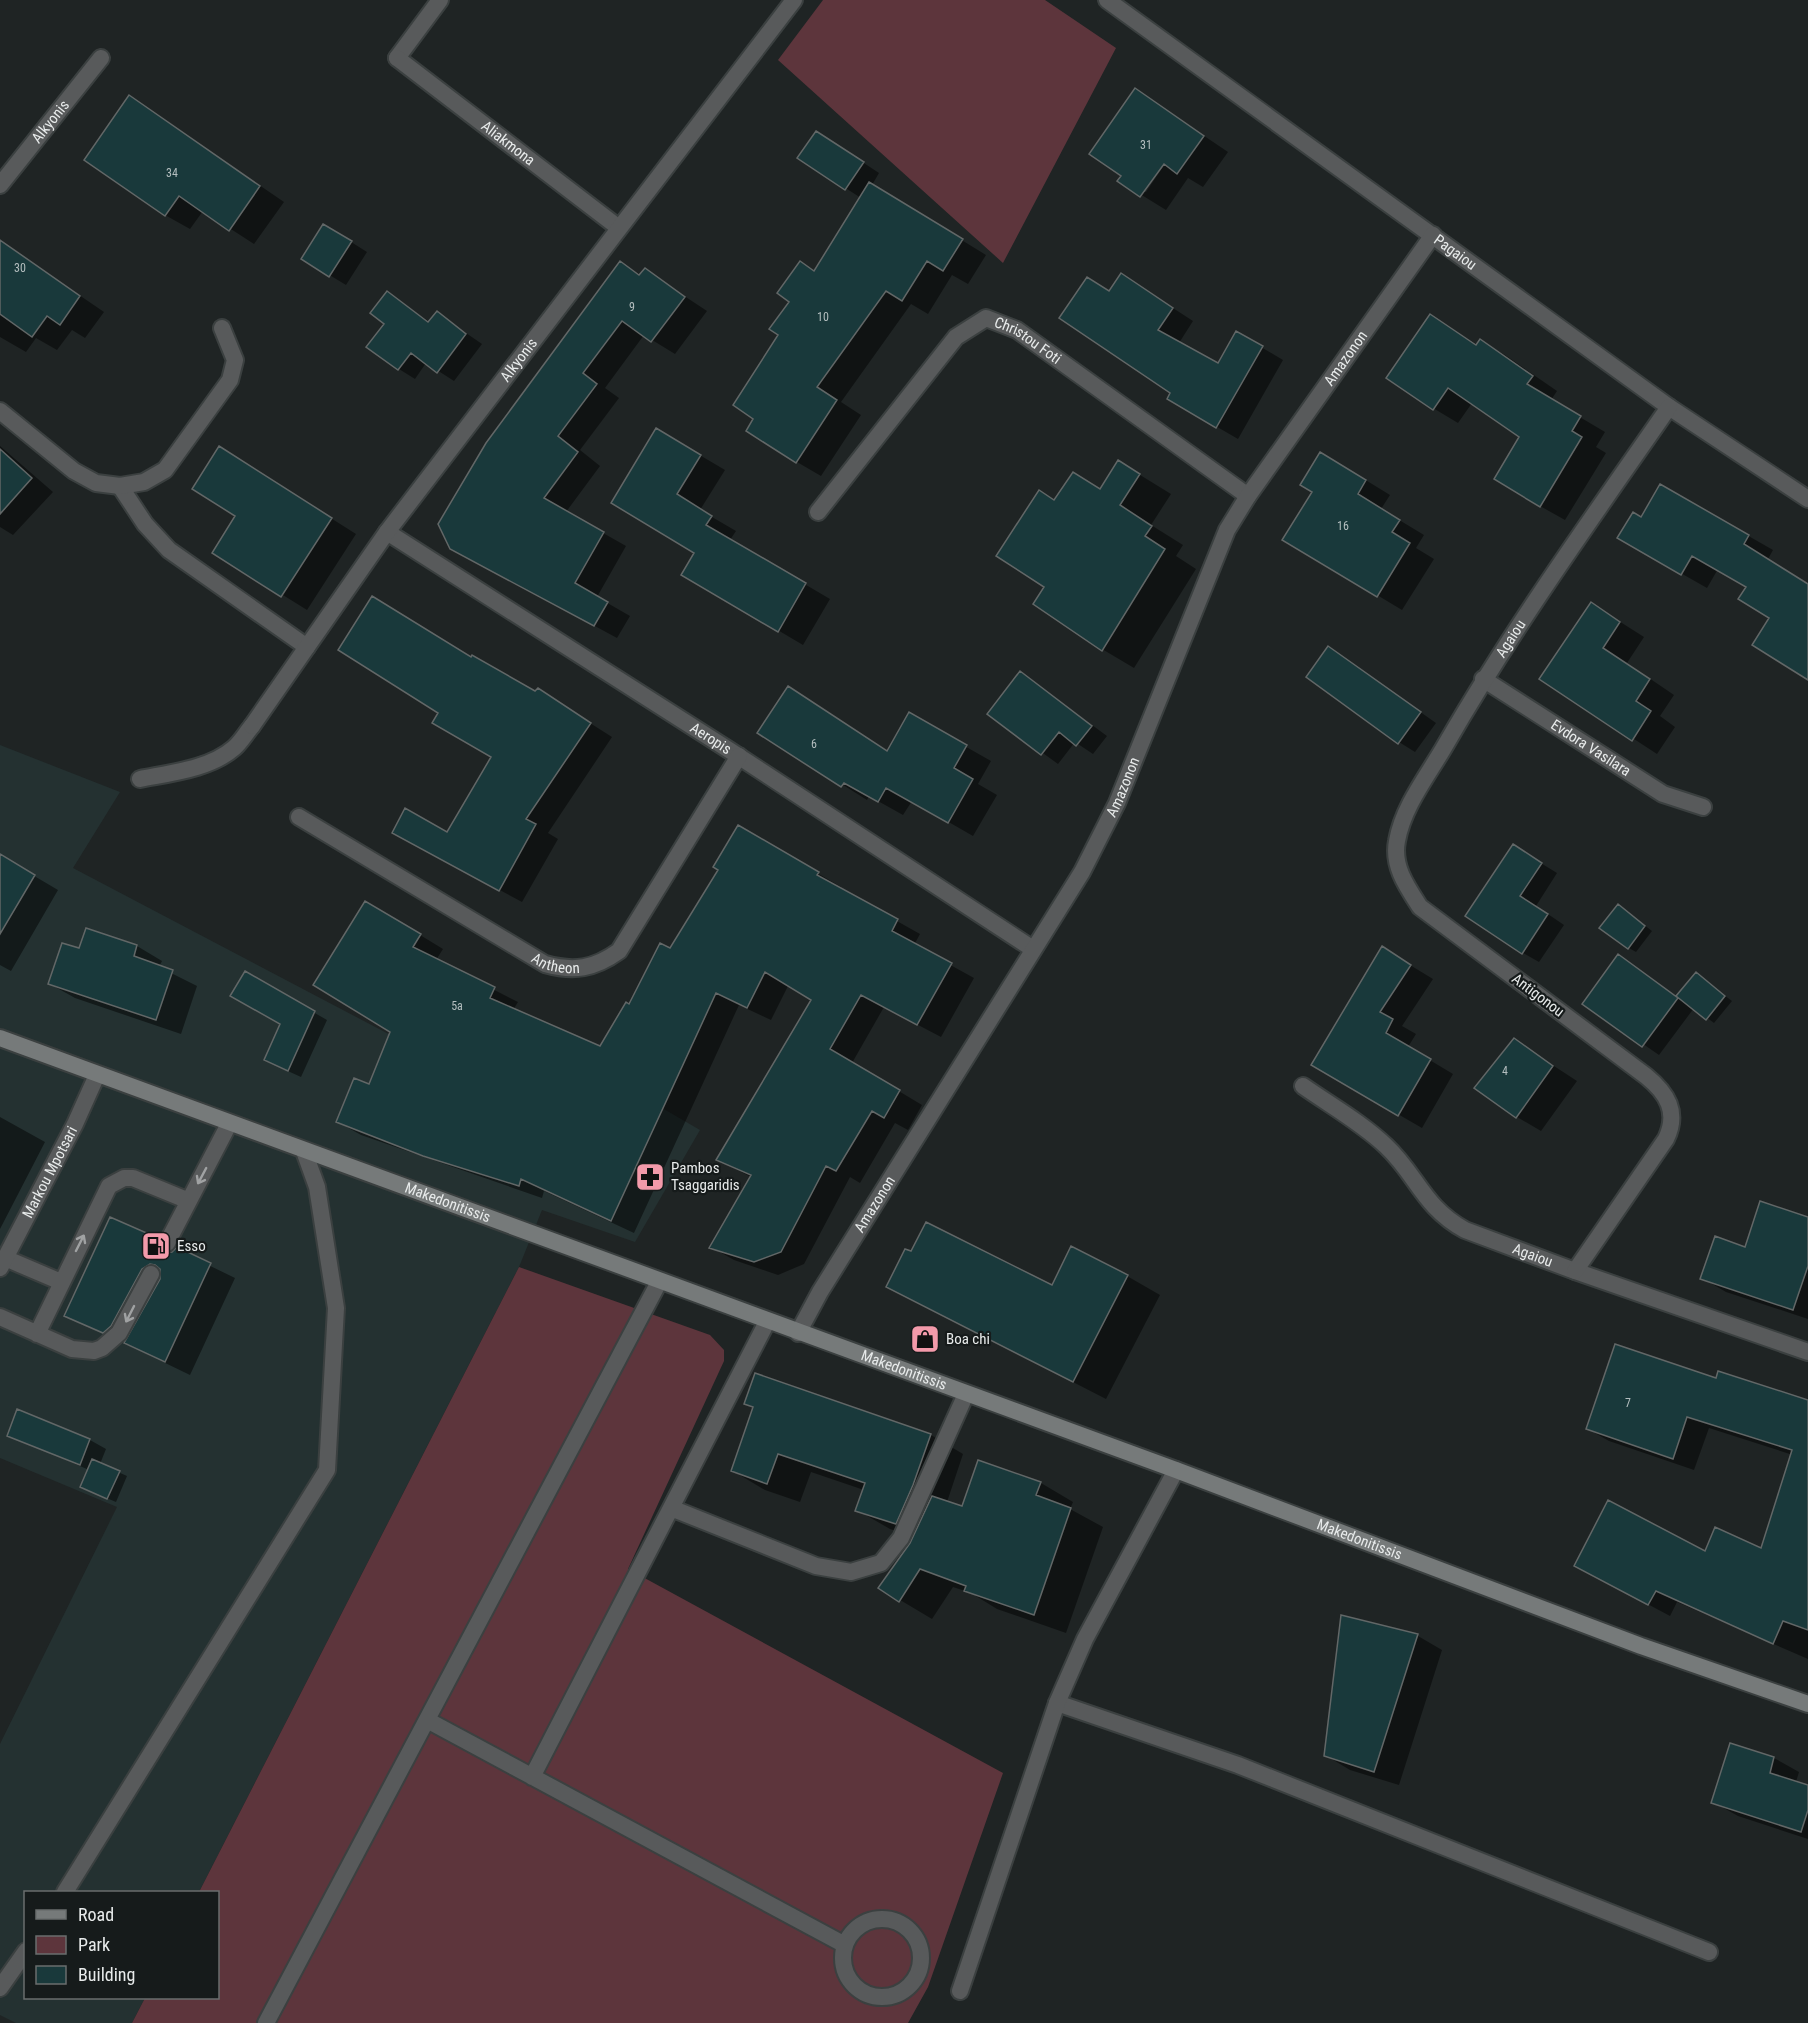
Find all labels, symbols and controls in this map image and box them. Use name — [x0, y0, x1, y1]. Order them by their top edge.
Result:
street label: Alkyonis — [28, 96, 73, 147]
street label: Aliakmona — [478, 117, 539, 169]
house number: 31 — [1140, 138, 1152, 152]
house number: 34 — [166, 166, 178, 180]
street label: Pagaiou — [1430, 231, 1480, 274]
house number: 30 — [14, 261, 26, 275]
house number: 9 — [629, 300, 635, 314]
house number: 10 — [817, 310, 829, 324]
street label: Christou Foti — [992, 313, 1065, 368]
street label: Amazonon — [1320, 327, 1371, 389]
street label: Alkyonis — [496, 334, 541, 385]
house number: 16 — [1337, 519, 1349, 533]
street label: Agaiou — [1492, 616, 1530, 661]
street label: Evdora Vasilara — [1548, 716, 1634, 780]
street label: Aeropis — [687, 719, 735, 758]
house number: 6 — [811, 737, 817, 751]
street label: Amazonon — [1102, 754, 1144, 820]
street label: Antheon — [528, 949, 580, 977]
street label: Antigonou — [1508, 970, 1568, 1020]
house number: 5a — [451, 999, 463, 1013]
house number: 4 — [1502, 1064, 1508, 1078]
street label: Markou Mpotsari — [19, 1123, 81, 1221]
place label: Pambos Tsaggaridis — [671, 1159, 740, 1194]
pharmacy icon: Pambos Tsaggaridis — [634, 1161, 666, 1193]
one-way arrow — [196, 1167, 208, 1184]
street label: Amazonon — [850, 1173, 899, 1236]
street label: Makedonitissis — [403, 1179, 493, 1226]
fuel station icon: Esso — [140, 1230, 172, 1262]
one-way arrow — [75, 1235, 86, 1253]
place label: Esso — [177, 1237, 206, 1255]
street label: Agaiou — [1510, 1240, 1555, 1271]
one-way arrow — [124, 1304, 136, 1322]
shop icon: Boa chi — [909, 1323, 941, 1355]
place label: Boa chi — [946, 1330, 990, 1348]
street label: Makedonitissis — [859, 1346, 949, 1394]
house number: 7 — [1625, 1396, 1631, 1410]
street label: Makedonitissis — [1314, 1515, 1405, 1564]
legend — [24, 1891, 219, 1999]
text: Road — [78, 1904, 114, 1925]
text: Park — [78, 1934, 110, 1955]
text: Building — [78, 1964, 135, 1985]

